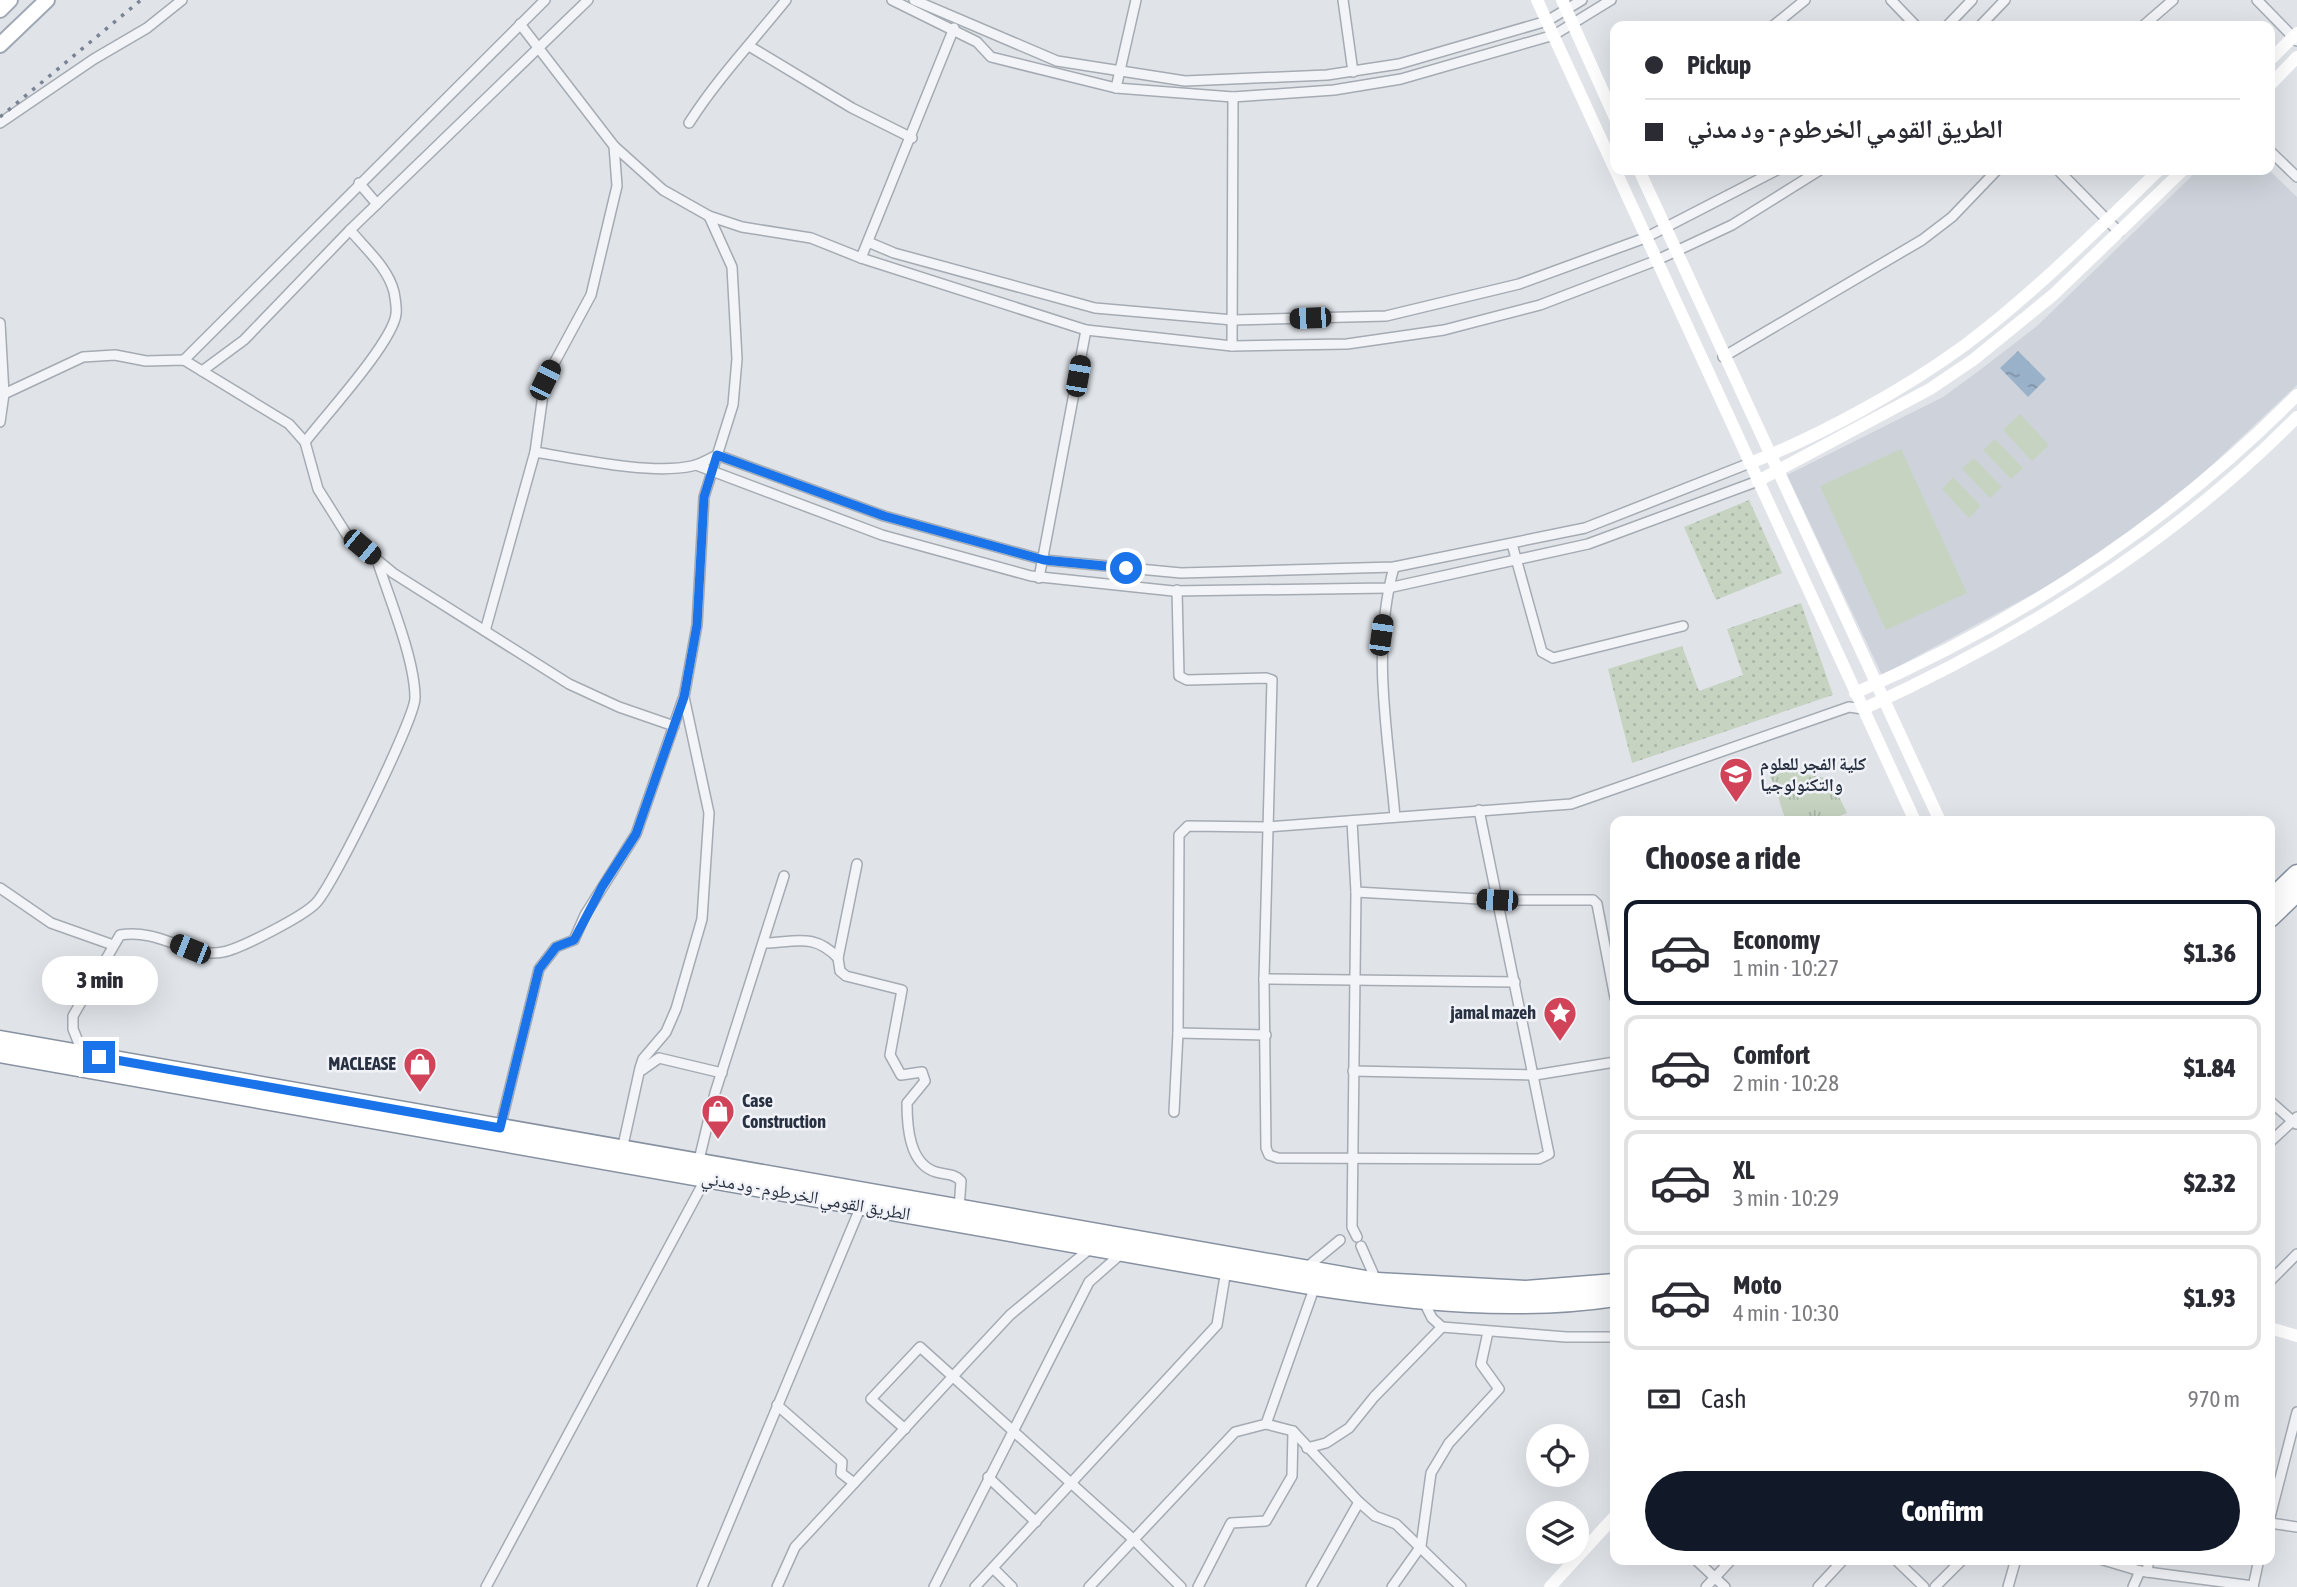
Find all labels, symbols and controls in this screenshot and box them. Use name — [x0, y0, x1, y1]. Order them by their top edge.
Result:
text: Pickup — [1687, 50, 1751, 80]
text: الطريق القومي الخرطوم - ود مدني — [1687, 114, 2003, 144]
car — [1289, 307, 1332, 329]
car — [1065, 353, 1092, 399]
car — [527, 357, 564, 403]
car — [340, 525, 385, 569]
route start — [1110, 552, 1142, 584]
car — [1368, 613, 1395, 657]
place label: كلية الفجر للعلوم والتكنولوجيا — [1760, 753, 1866, 795]
school or university icon: كلية الفجر للعلوم والتكنولوجيا — [1717, 755, 1755, 804]
text: Choose a ride — [1645, 839, 1801, 876]
car — [1476, 888, 1519, 912]
icon: car — [1649, 921, 1712, 984]
text: Economy — [1733, 925, 1820, 955]
car — [167, 931, 214, 967]
text: $1.36 — [2184, 938, 2236, 968]
text: 1 min · 10:27 — [1733, 955, 1839, 981]
callout: 3 min — [41, 956, 157, 1004]
text: 3 min — [77, 967, 123, 993]
place icon: jamal mazeh — [1541, 994, 1579, 1043]
place label: jamal mazeh — [1449, 1002, 1536, 1023]
icon: car — [1649, 1036, 1712, 1099]
text: Comfort — [1733, 1040, 1810, 1070]
route end — [83, 1041, 115, 1073]
shop icon: MACLEASE — [401, 1045, 439, 1094]
place label: MACLEASE — [328, 1053, 396, 1074]
text: $1.84 — [2184, 1053, 2236, 1083]
text: 2 min · 10:28 — [1733, 1070, 1839, 1096]
place label: Case Construction — [742, 1090, 826, 1132]
shop icon: Case Construction — [699, 1092, 737, 1141]
icon: car — [1649, 1151, 1712, 1214]
text: XL — [1733, 1155, 1755, 1185]
street label: الطريق القومي الخرطوم - ود مدني — [699, 1167, 912, 1229]
text: $2.32 — [2184, 1168, 2236, 1198]
text: 3 min · 10:29 — [1733, 1185, 1839, 1211]
icon: car — [1649, 1266, 1712, 1329]
text: Moto — [1733, 1270, 1782, 1300]
text: $1.93 — [2184, 1283, 2236, 1313]
text: 4 min · 10:30 — [1733, 1300, 1839, 1326]
icon: cash — [1645, 1380, 1683, 1418]
text: Cash — [1701, 1384, 1747, 1414]
text: 970 m — [2188, 1386, 2240, 1412]
map controls — [1526, 1424, 1589, 1564]
button: locate — [1526, 1424, 1589, 1487]
button: Confirm — [1645, 1471, 2240, 1551]
button: layers — [1526, 1501, 1589, 1564]

